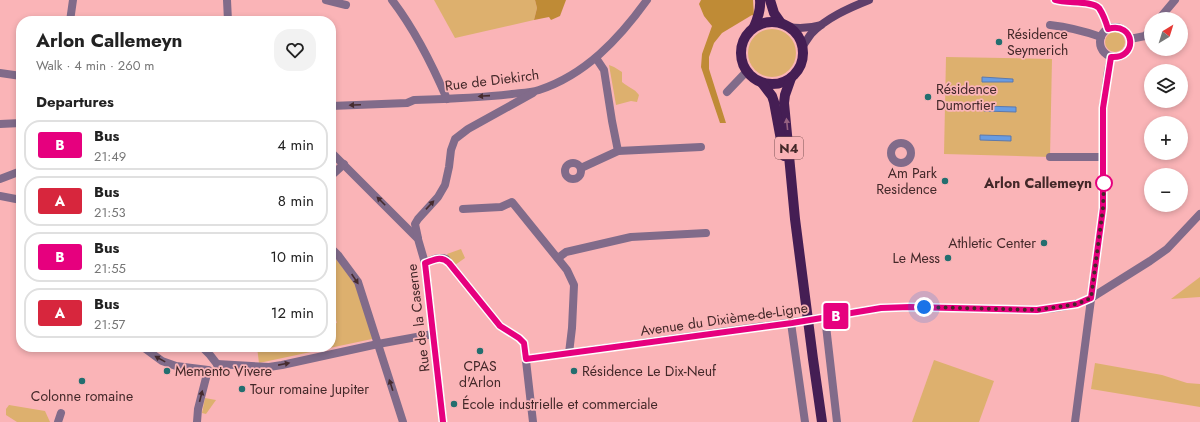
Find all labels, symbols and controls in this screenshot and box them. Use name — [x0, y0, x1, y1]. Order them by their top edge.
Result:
north arrow — [1144, 12, 1188, 56]
map controls — [1144, 12, 1188, 212]
place label: Résidence Seymerich — [1007, 24, 1068, 60]
text: Arlon Callemeyn — [36, 27, 182, 54]
button: heart — [274, 29, 316, 71]
marker: Résidence Seymerich — [994, 37, 1004, 47]
text: Walk · 4 min · 260 m — [36, 56, 154, 75]
street label: Rue de Diekirch — [444, 64, 540, 96]
button: layers — [1144, 64, 1188, 108]
place label: Résidence Dumortier — [936, 79, 997, 115]
text: Departures — [36, 91, 114, 113]
marker: Résidence Dumortier — [923, 92, 933, 102]
one-way arrow — [478, 93, 490, 100]
one-way arrow — [348, 102, 361, 108]
button: + — [1144, 116, 1188, 160]
one-way arrow — [783, 118, 790, 130]
text: Bus — [94, 125, 119, 147]
text: 4 min — [277, 134, 314, 156]
text: B — [55, 135, 65, 155]
road number: N4 — [775, 137, 803, 159]
text: 21:49 — [94, 147, 126, 166]
place label: Am Park Residence — [876, 163, 938, 199]
button: − — [1144, 168, 1188, 212]
place label: Arlon Callemeyn — [983, 173, 1092, 193]
marker: Arlon Callemeyn — [1095, 174, 1113, 192]
marker: Am Park Residence — [940, 176, 950, 186]
text: Bus — [94, 181, 119, 203]
text: 8 min — [278, 190, 314, 212]
text: A — [55, 191, 65, 211]
one-way arrow — [376, 196, 386, 206]
one-way arrow — [425, 200, 435, 210]
text: 21:53 — [94, 203, 126, 222]
place label: Athletic Center — [948, 233, 1036, 253]
text: Bus — [94, 237, 119, 259]
marker: Athletic Center — [1039, 238, 1049, 248]
text: 10 min — [270, 246, 314, 268]
text: B — [55, 247, 65, 267]
place label: Le Mess — [892, 248, 940, 268]
marker: Le Mess — [943, 253, 953, 263]
text: 21:55 — [94, 259, 126, 278]
street label: Rue de la Caserne — [401, 263, 435, 373]
one-way arrow — [351, 273, 359, 284]
text: Bus — [94, 293, 119, 315]
street label: Avenue du Dixième-de-Ligne — [639, 297, 809, 341]
your location — [914, 297, 934, 317]
text: 12 min — [271, 302, 314, 324]
text: A — [55, 303, 65, 323]
line badge: B — [823, 303, 849, 329]
text: B — [831, 306, 841, 326]
text: 21:57 — [94, 315, 125, 334]
marker: CPAS d'Arlon — [475, 346, 485, 356]
one-way arrow — [154, 356, 166, 363]
place label: CPAS d'Arlon — [459, 356, 501, 392]
place label: Memento Vivere — [175, 361, 272, 381]
one-way arrow — [278, 361, 290, 367]
place label: Résidence Le Dix-Neuf — [582, 361, 717, 381]
marker: Memento Vivere — [162, 366, 172, 376]
marker: Résidence Le Dix-Neuf — [569, 366, 579, 376]
marker: Colonne romaine — [77, 376, 87, 386]
place label: Tour romaine Jupiter — [250, 379, 369, 399]
one-way arrow — [388, 379, 394, 391]
marker: Tour romaine Jupiter — [237, 384, 247, 394]
place label: Colonne romaine — [31, 386, 133, 406]
one-way arrow — [199, 390, 205, 402]
place label: École industrielle et commerciale — [462, 394, 658, 414]
marker: École industrielle et commerciale — [449, 399, 459, 409]

